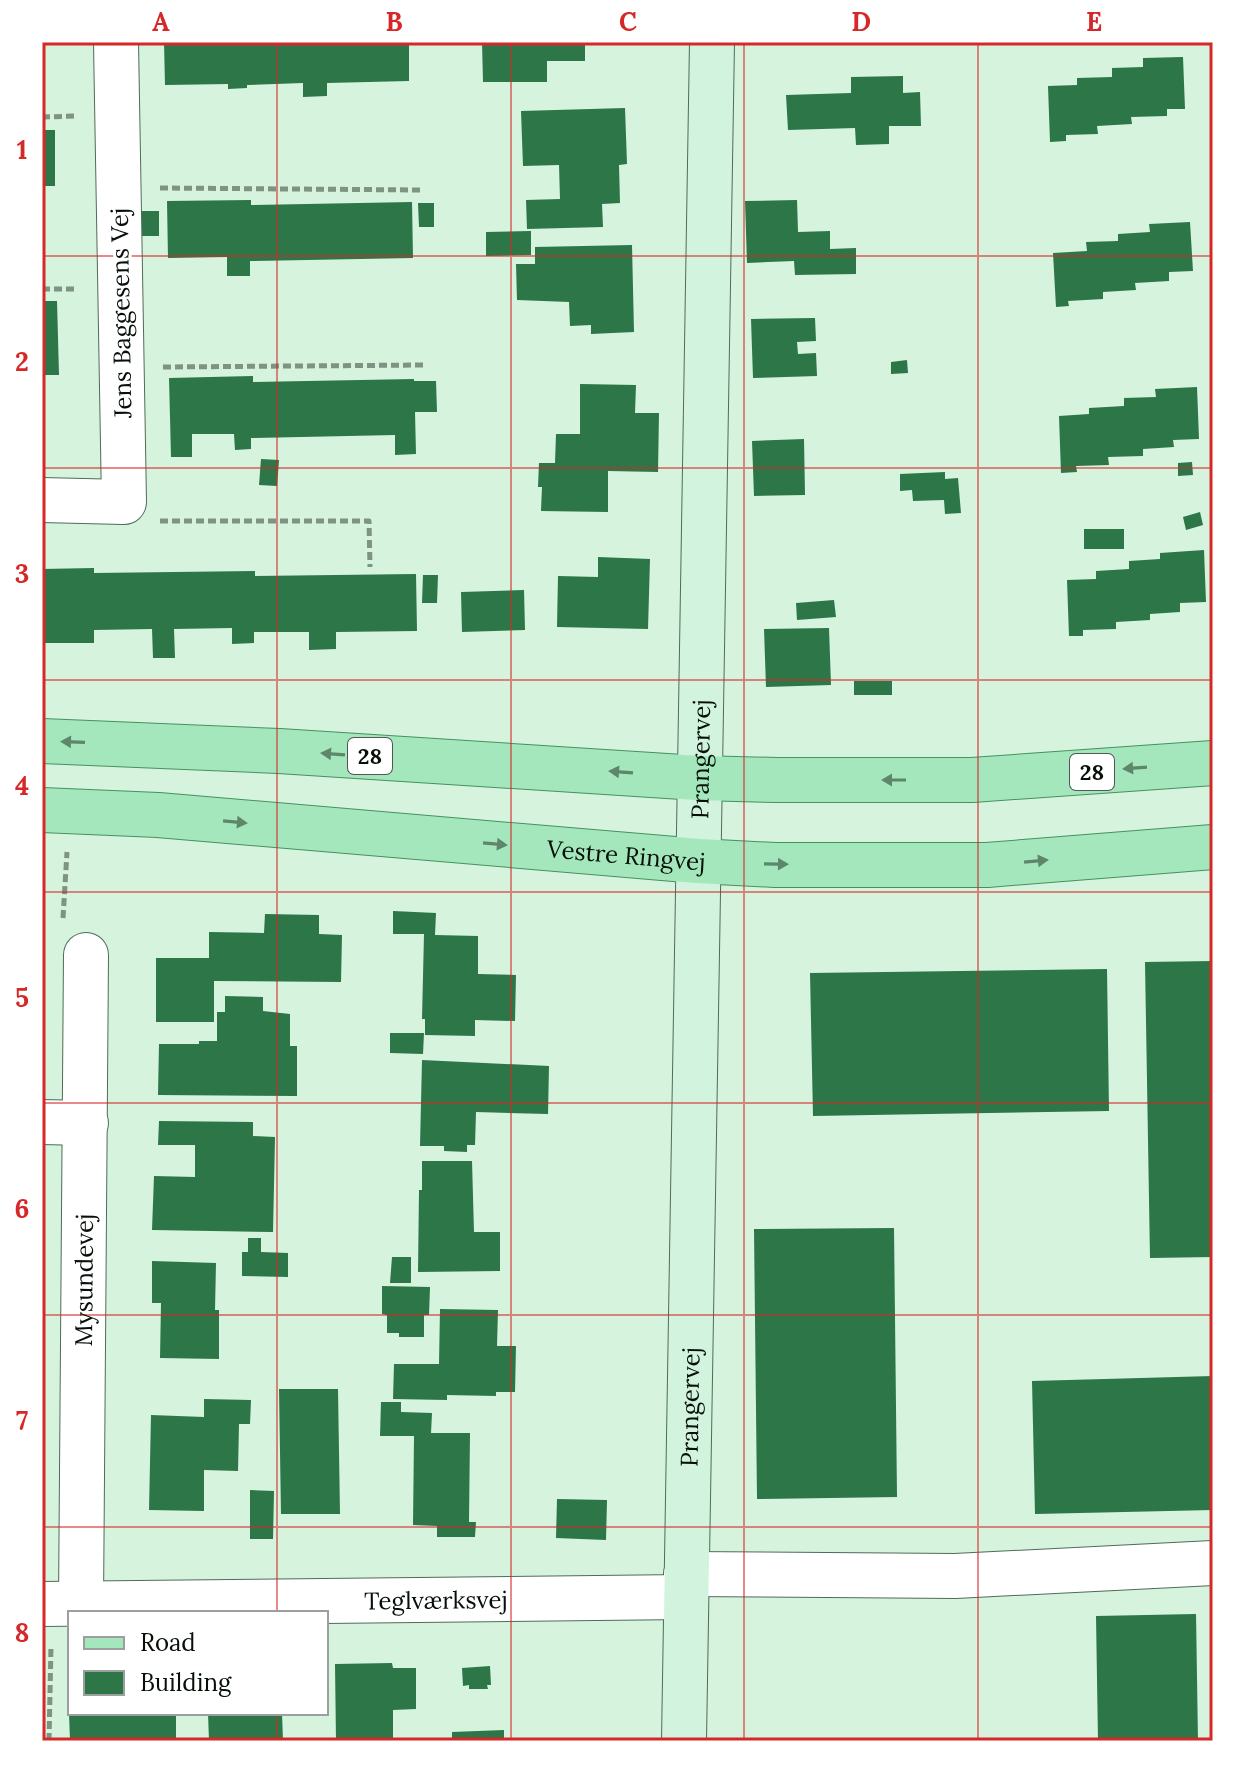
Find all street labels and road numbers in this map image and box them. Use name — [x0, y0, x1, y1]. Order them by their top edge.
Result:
street label: Jens Baggesens Vej — [104, 208, 138, 419]
street label: Prangervej — [684, 699, 717, 819]
road number: 28 — [348, 738, 392, 774]
road number: 28 — [1070, 754, 1114, 790]
street label: Vestre Ringvej — [545, 833, 706, 877]
street label: Mysundevej — [67, 1213, 100, 1347]
street label: Prangervej — [673, 1347, 706, 1467]
street label: Teglværksvej — [364, 1583, 508, 1616]

